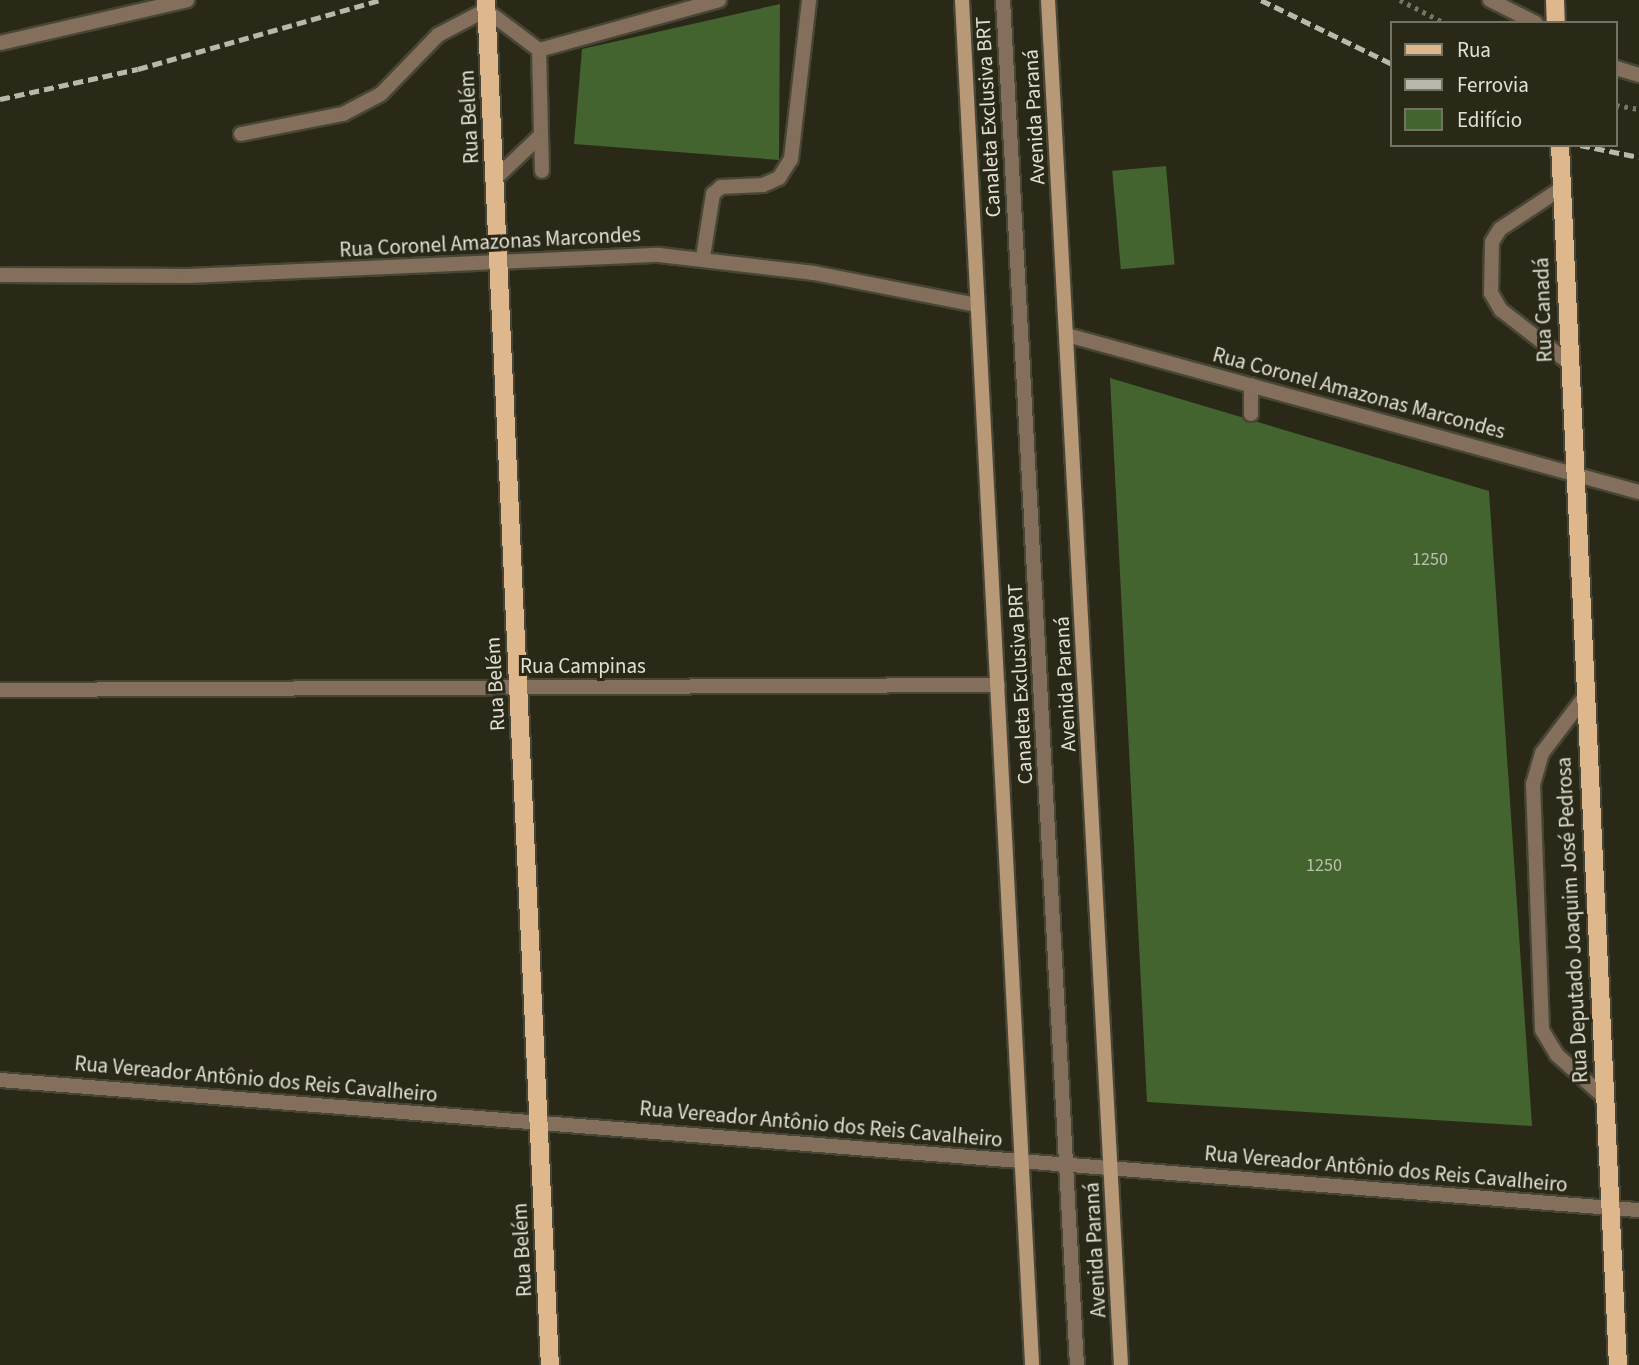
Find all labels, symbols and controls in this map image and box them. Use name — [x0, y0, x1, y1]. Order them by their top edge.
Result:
street label: Canaleta Exclusiva BRT — [970, 16, 1006, 218]
legend — [1390, 21, 1618, 147]
text: Rua — [1457, 35, 1491, 65]
street label: Avenida Paraná — [1018, 49, 1050, 185]
street label: Rua Belém — [454, 69, 484, 165]
text: Ferrovia — [1457, 70, 1529, 100]
text: Edifício — [1457, 105, 1522, 135]
street label: Rua Coronel Amazonas Marcondes — [339, 222, 641, 262]
street label: Rua Canadá — [1529, 257, 1557, 363]
street label: Rua Coronel Amazonas Marcondes — [1210, 342, 1508, 444]
house number: 1250 — [1412, 549, 1448, 571]
street label: Canaleta Exclusiva BRT — [1002, 583, 1038, 785]
street label: Avenida Paraná — [1049, 616, 1081, 752]
street label: Rua Belém — [480, 636, 510, 732]
street label: Rua Campinas — [520, 653, 646, 679]
street label: Rua Deputado Joaquim José Pedrosa — [1551, 756, 1593, 1084]
house number: 1250 — [1306, 855, 1342, 877]
street label: Rua Vereador Antônio dos Reis Cavalheiro — [73, 1051, 439, 1107]
street label: Rua Vereador Antônio dos Reis Cavalheiro — [638, 1096, 1004, 1152]
street label: Rua Vereador Antônio dos Reis Cavalheiro — [1203, 1141, 1569, 1197]
street label: Avenida Paraná — [1079, 1182, 1111, 1318]
street label: Rua Belém — [507, 1202, 537, 1298]

